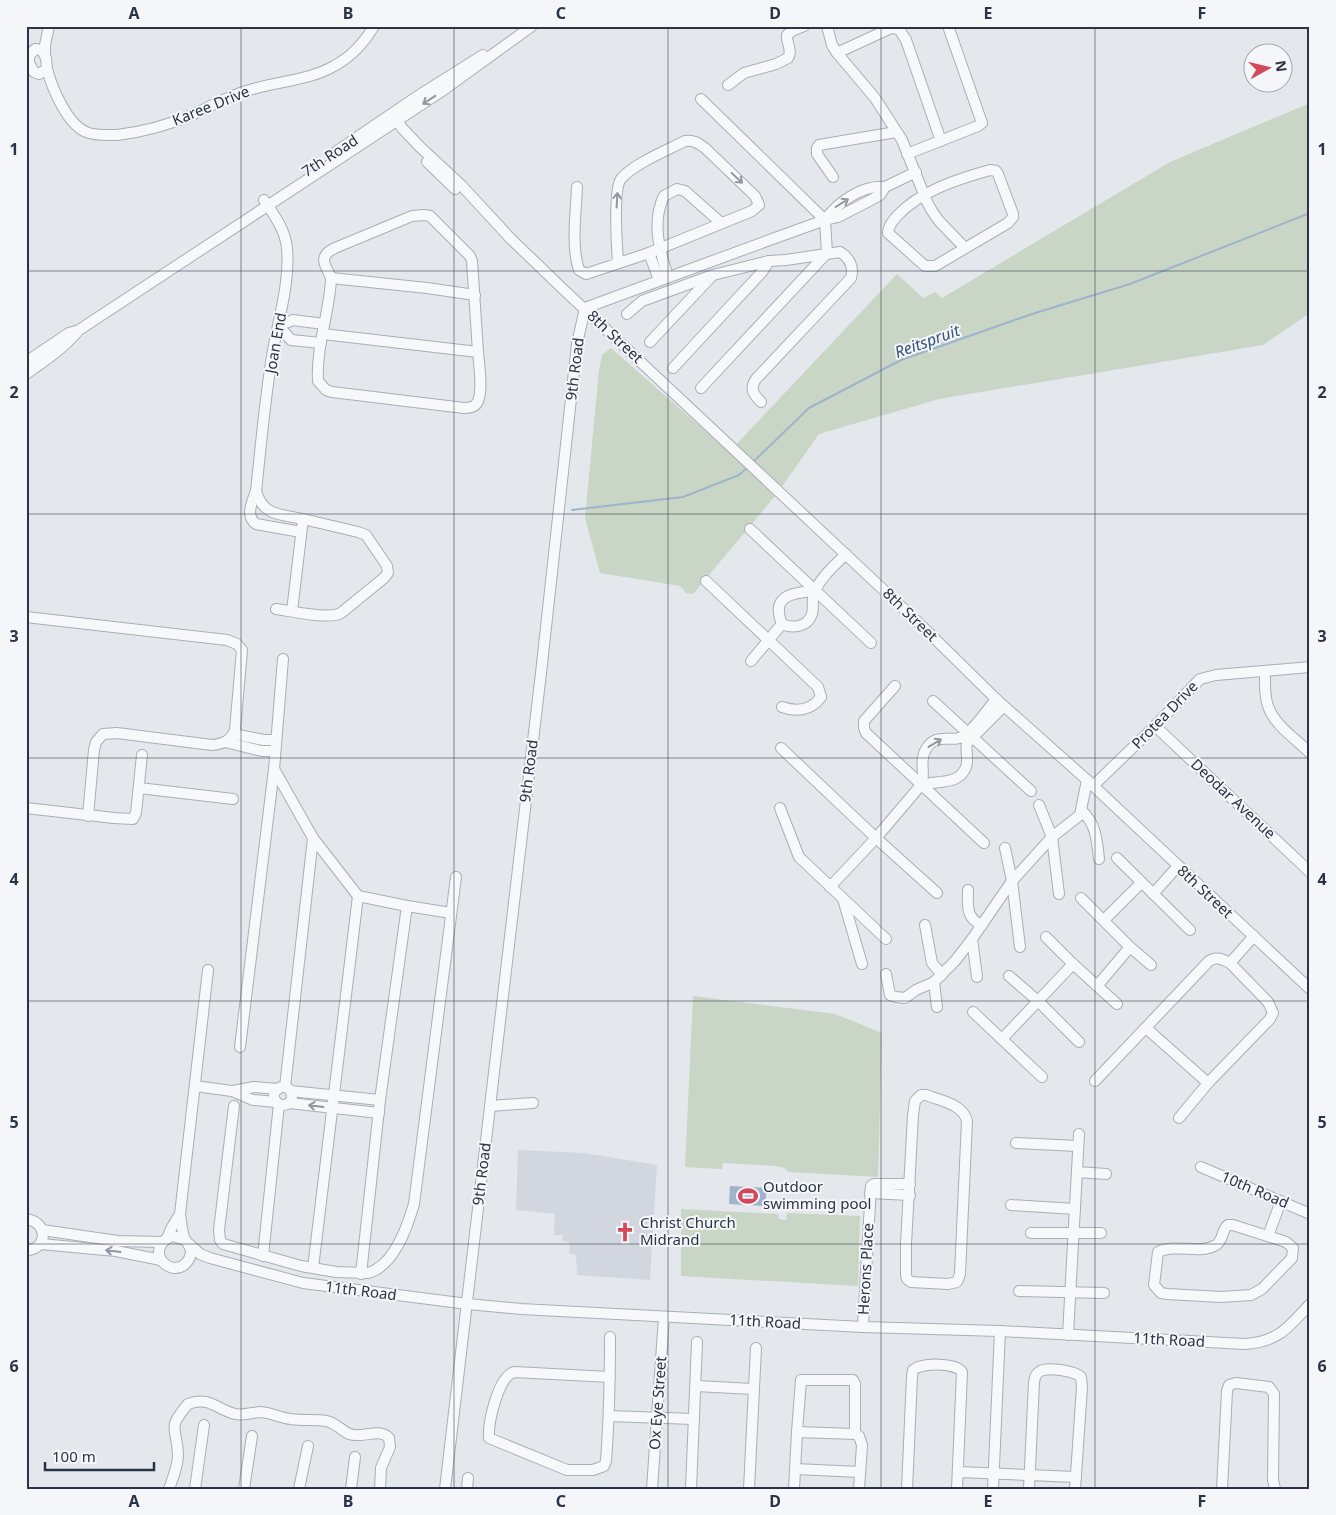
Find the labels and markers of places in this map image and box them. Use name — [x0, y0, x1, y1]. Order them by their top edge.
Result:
place label: Outdoor swimming pool — [763, 1176, 871, 1213]
sports icon: Outdoor swimming pool — [737, 1185, 759, 1207]
place label: Christ Church Midrand — [640, 1212, 736, 1249]
church icon: Christ Church Midrand — [614, 1221, 636, 1243]

